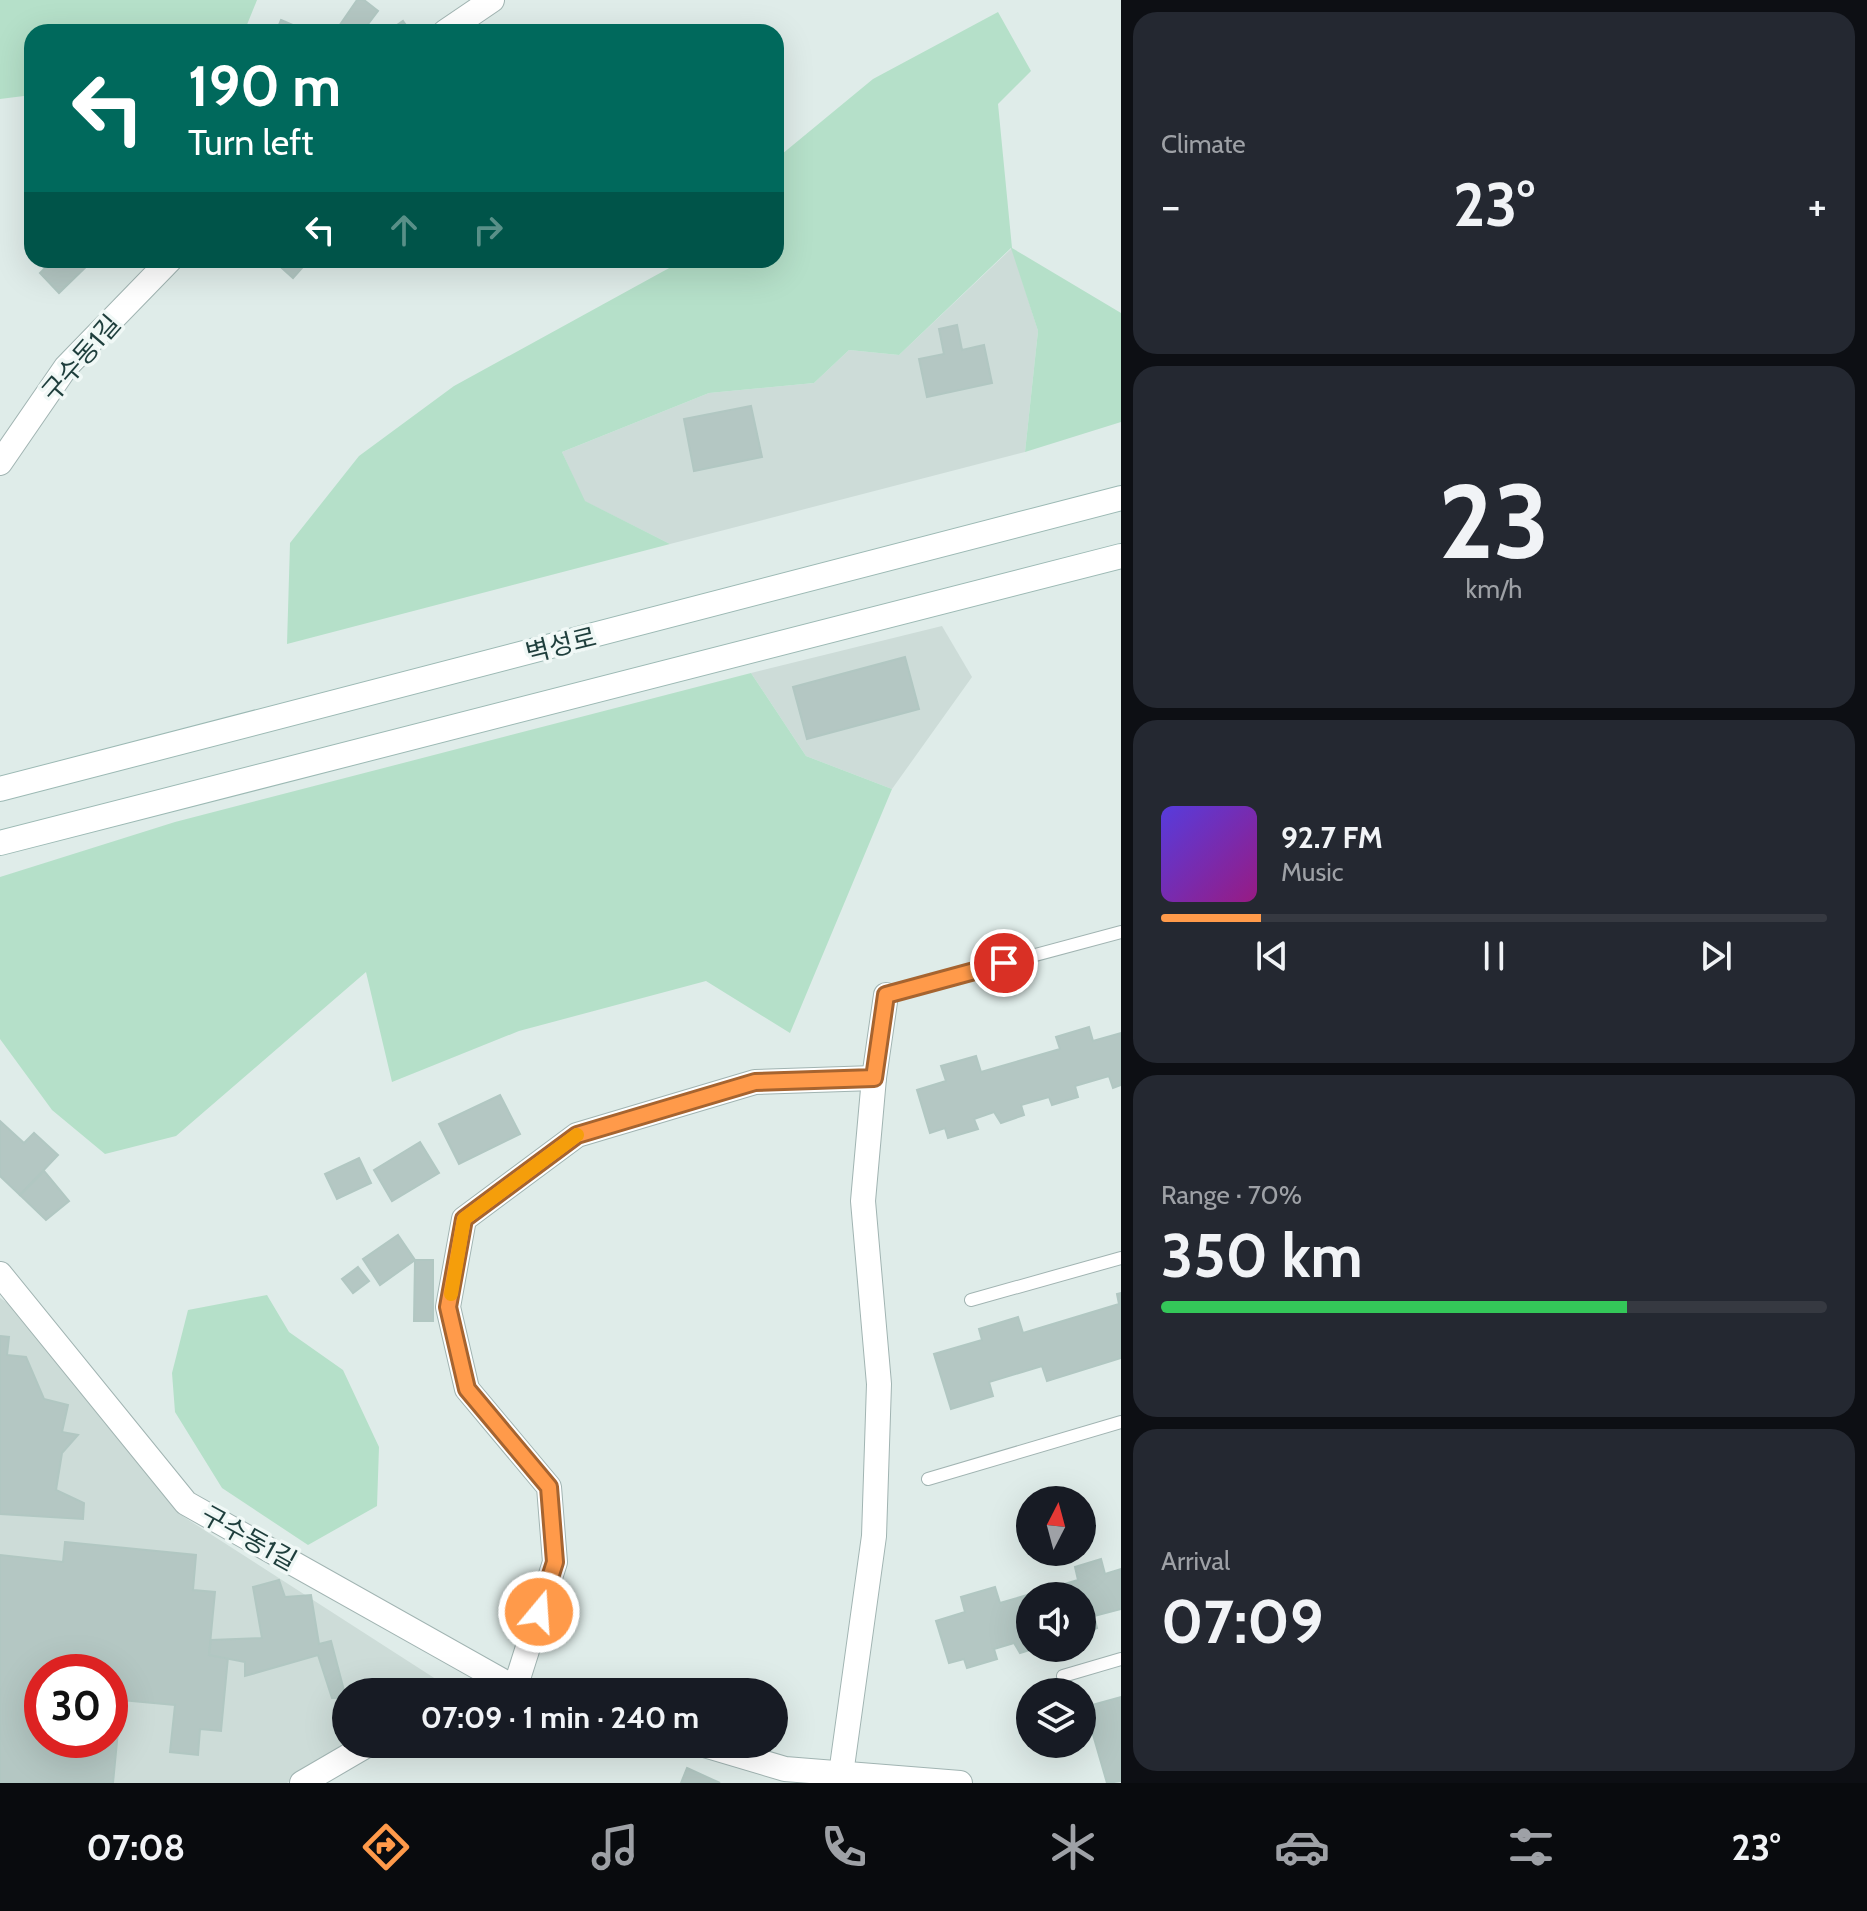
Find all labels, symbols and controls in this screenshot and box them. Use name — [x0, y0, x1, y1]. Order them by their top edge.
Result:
text: 190 m — [188, 52, 341, 120]
icon: left — [56, 56, 160, 160]
text: Turn left — [188, 120, 313, 164]
text: Climate — [1161, 128, 1246, 160]
text: 23° — [1453, 168, 1535, 241]
text: − — [1161, 179, 1180, 232]
text: + — [1808, 179, 1827, 232]
icon: left — [298, 208, 342, 252]
icon: ahead — [382, 208, 426, 252]
icon: right — [466, 208, 510, 252]
street label: 구수동1길 — [35, 308, 127, 408]
text: 23 — [1438, 458, 1550, 584]
text: km/h — [1466, 573, 1522, 605]
street label: 벽성로 — [522, 621, 600, 669]
text: 92.7 FM — [1281, 819, 1383, 856]
text: Music — [1281, 856, 1344, 888]
pin — [970, 929, 1038, 997]
icon: previous — [1250, 934, 1294, 978]
icon: pause — [1472, 934, 1516, 978]
icon: next — [1694, 934, 1738, 978]
icon: arrive — [982, 941, 1026, 985]
text: Range · 70% — [1161, 1179, 1302, 1211]
text: 350 km — [1161, 1219, 1363, 1292]
north arrow — [1016, 1486, 1096, 1566]
map controls — [1016, 1486, 1096, 1758]
street label: 구수동1길 — [196, 1499, 302, 1577]
text: Arrival — [1161, 1545, 1230, 1577]
position arrow — [497, 1570, 581, 1654]
button: sound — [1016, 1582, 1096, 1662]
text: 07:09 — [1161, 1585, 1323, 1658]
speed limit sign: 30 — [24, 1654, 128, 1758]
button: layers — [1016, 1678, 1096, 1758]
text: 07:09 · 1 min · 240 m — [421, 1699, 699, 1736]
icon: directions — [358, 1819, 414, 1875]
icon: music — [587, 1819, 643, 1875]
icon: phone — [816, 1819, 872, 1875]
icon: climate — [1045, 1819, 1101, 1875]
icon: car — [1274, 1819, 1330, 1875]
icon: filters — [1503, 1819, 1559, 1875]
text: 07:08 — [86, 1825, 185, 1869]
text: 23° — [1732, 1825, 1780, 1869]

